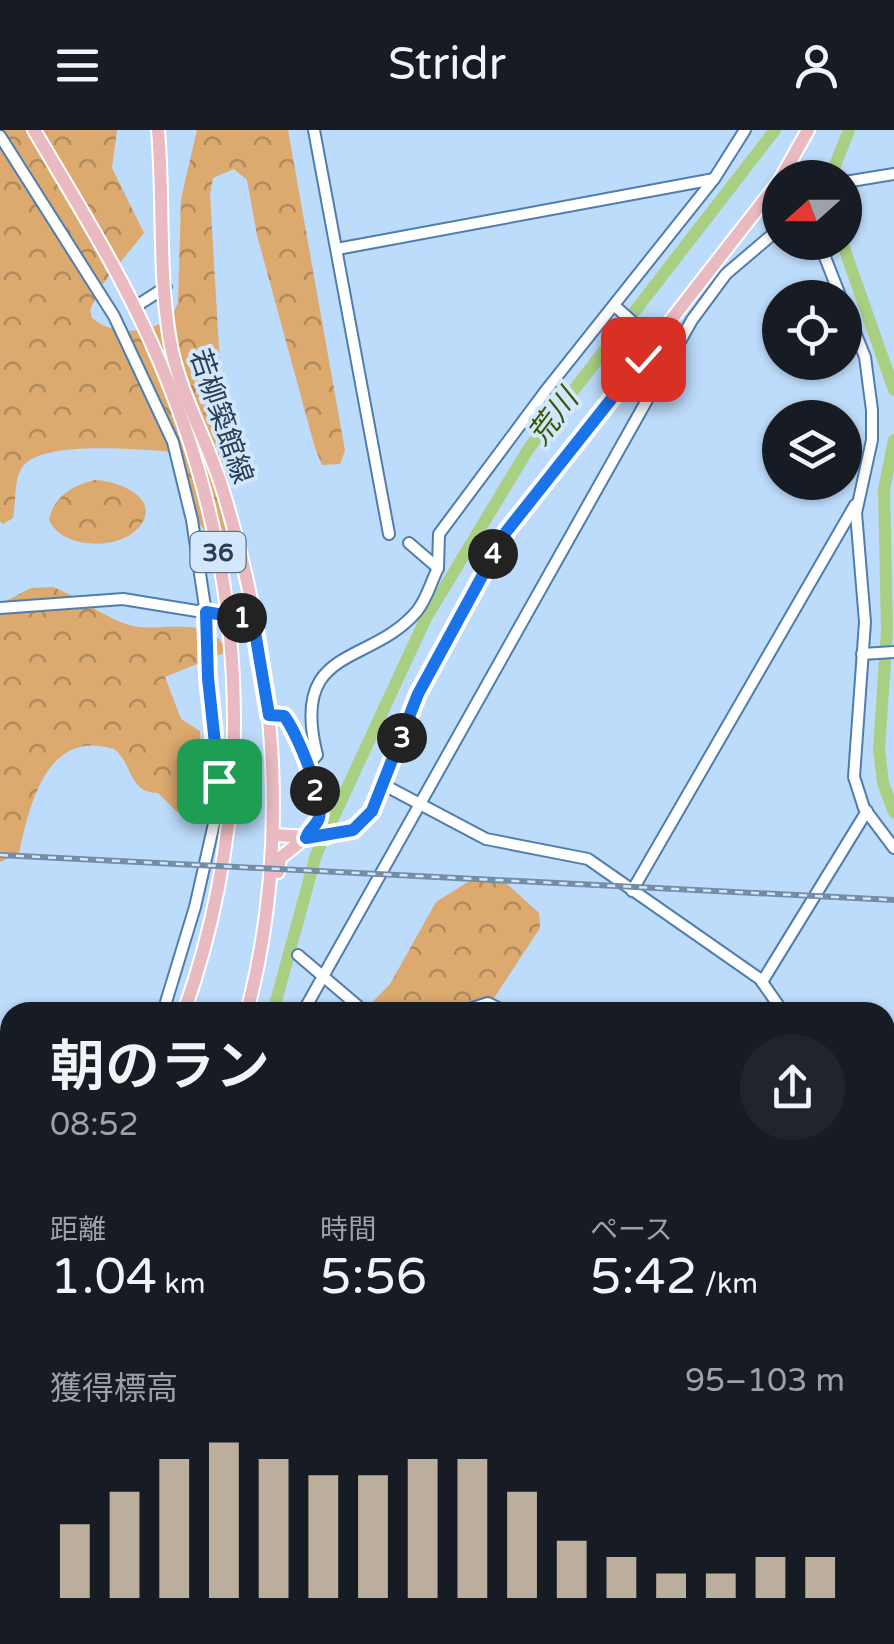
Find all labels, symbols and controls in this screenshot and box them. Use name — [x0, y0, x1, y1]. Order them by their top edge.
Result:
icon: menu — [50, 38, 105, 93]
text: Stridr — [388, 38, 506, 92]
icon: person — [789, 38, 844, 93]
north arrow — [762, 160, 862, 260]
map controls — [762, 160, 862, 500]
button: locate — [762, 280, 862, 380]
pin — [601, 317, 686, 402]
icon: check — [616, 332, 671, 387]
street label: 若柳築館線 — [182, 345, 260, 488]
water label: 荒川 — [521, 380, 588, 452]
button: layers — [762, 400, 862, 500]
pin: 4 — [468, 529, 518, 579]
road number: 36 — [190, 532, 246, 572]
text: 4 — [484, 537, 502, 571]
pin: 1 — [217, 593, 267, 643]
text: 1 — [233, 601, 251, 635]
pin: 3 — [377, 713, 427, 763]
text: 3 — [393, 721, 411, 755]
pin — [177, 739, 262, 824]
icon: arrive — [192, 754, 247, 809]
pin: 2 — [290, 766, 340, 816]
text: 2 — [306, 774, 324, 808]
text: 朝のラン — [50, 1035, 270, 1101]
button: share — [740, 1035, 845, 1140]
text: 08:52 — [50, 1106, 139, 1144]
text: 距離 — [50, 1213, 106, 1247]
text: 時間 — [320, 1213, 376, 1247]
text: ペース — [590, 1213, 673, 1247]
text: 1.04 — [50, 1247, 157, 1307]
text: 5:56 — [320, 1247, 427, 1307]
text: 5:42 — [590, 1247, 697, 1307]
text: km — [157, 1267, 205, 1301]
text: /km — [697, 1267, 758, 1301]
text: 95–103 m — [685, 1362, 845, 1400]
text: 獲得標高 — [50, 1370, 178, 1408]

